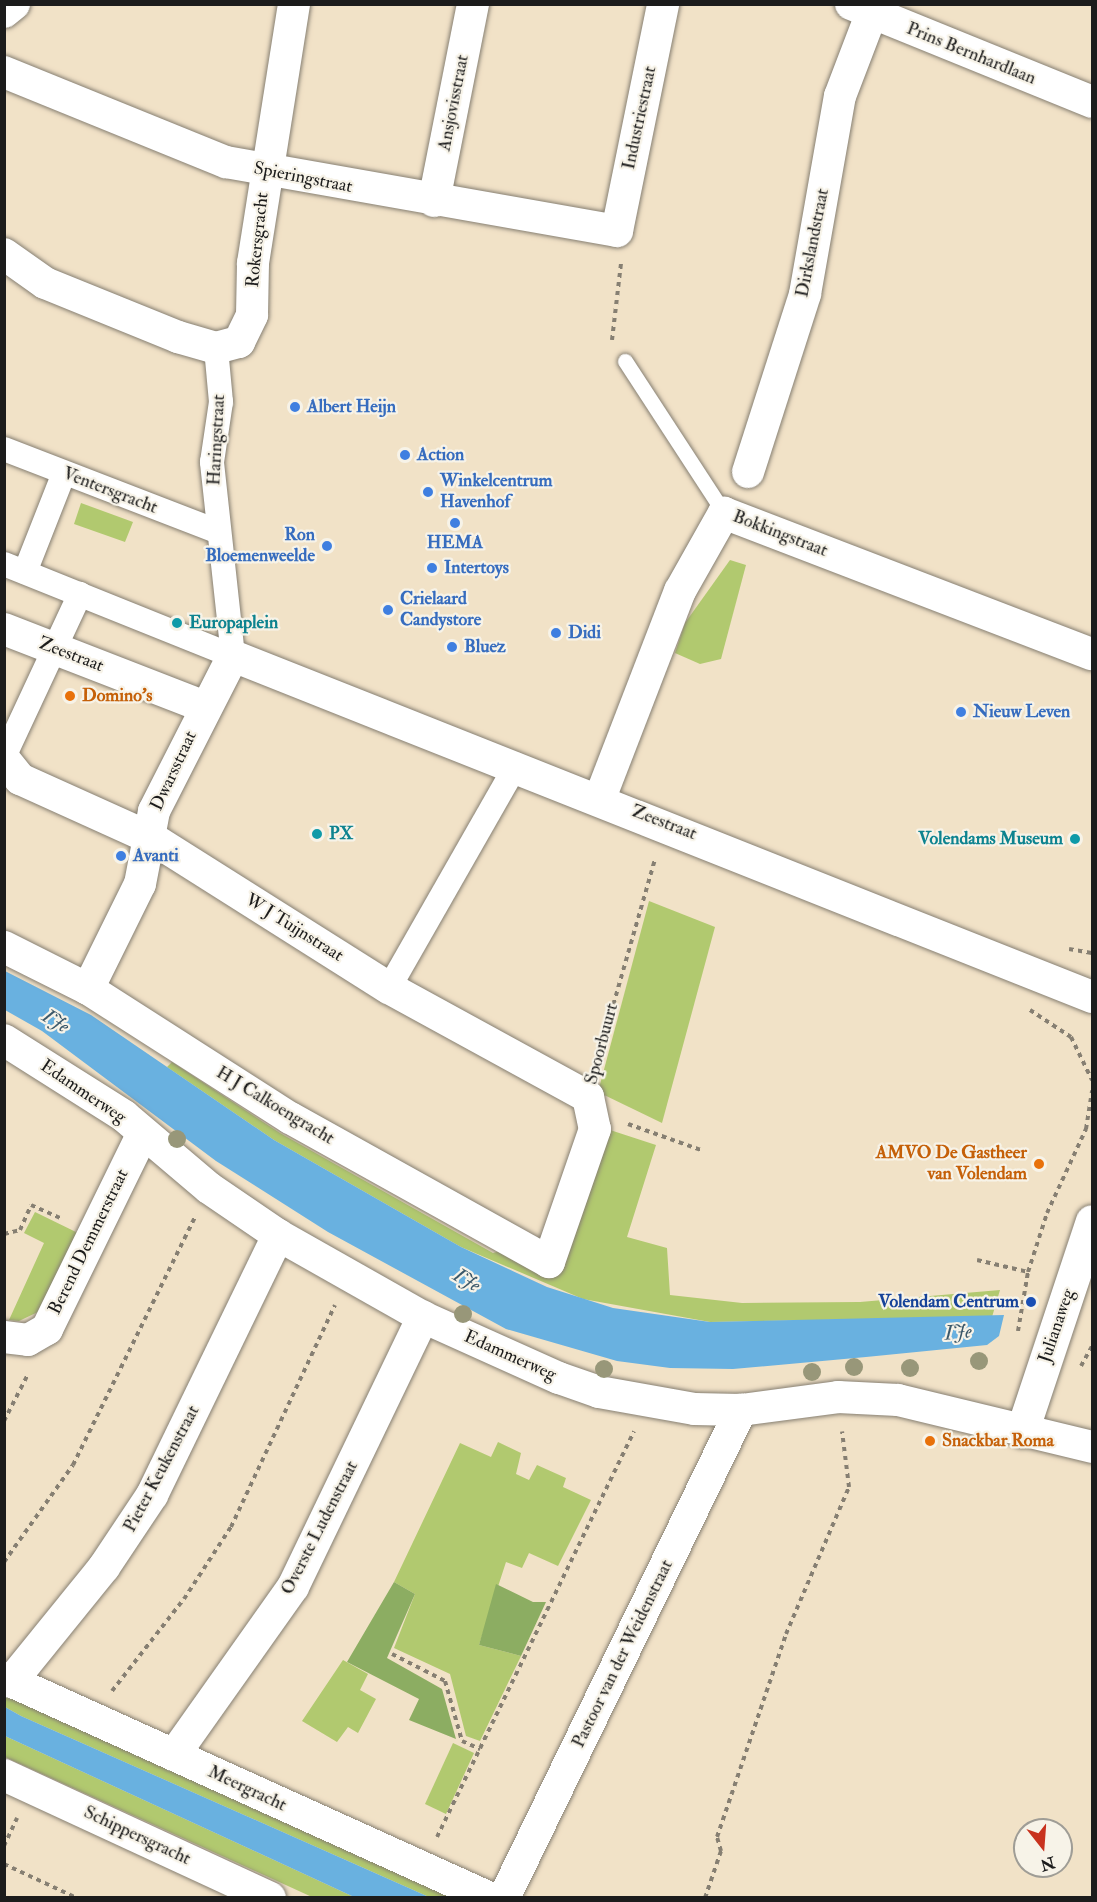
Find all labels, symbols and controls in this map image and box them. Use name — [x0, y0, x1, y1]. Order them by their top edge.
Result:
street label: Prins Bernhardlaan — [903, 18, 1039, 90]
street label: Ansjovisstraat — [434, 53, 474, 153]
street label: Industriestraat — [619, 64, 661, 172]
street label: Spieringstraat — [252, 158, 354, 198]
street label: Dirkslandstraat — [792, 187, 834, 299]
street label: Rokersgracht — [242, 191, 274, 289]
street label: Haringstraat — [204, 394, 230, 486]
place label: Albert Heijn — [307, 396, 396, 418]
marker: Albert Heijn — [288, 400, 302, 414]
place label: Action — [417, 444, 464, 466]
marker: Action — [398, 448, 412, 462]
street label: Ventersgracht — [60, 463, 160, 519]
place label: Winkelcentrum Havenhof — [440, 471, 553, 514]
marker: Winkelcentrum Havenhof — [421, 485, 435, 499]
street label: Bokkingstraat — [730, 506, 830, 562]
marker: HEMA — [448, 516, 462, 530]
place label: Ron Bloemenweelde — [205, 525, 315, 568]
place label: HEMA — [427, 532, 483, 554]
marker: Ron Bloemenweelde — [320, 539, 334, 553]
place label: Intertoys — [444, 557, 509, 579]
marker: Intertoys — [425, 561, 439, 575]
place label: Crielaard Candystore — [400, 589, 481, 632]
marker: Crielaard Candystore — [381, 603, 395, 617]
place label: Europaplein — [189, 612, 278, 634]
marker: Europaplein — [170, 616, 184, 630]
place label: Didi — [568, 622, 601, 644]
marker: Didi — [549, 626, 563, 640]
street label: Zeestraat — [35, 633, 107, 677]
place label: Bluez — [464, 636, 506, 658]
marker: Bluez — [445, 640, 459, 654]
place label: Domino's — [82, 685, 152, 707]
marker: Domino's — [63, 689, 77, 703]
place label: Nieuw Leven — [973, 701, 1070, 723]
marker: Nieuw Leven — [954, 705, 968, 719]
street label: Dwarsstraat — [146, 728, 202, 814]
street label: Zeestraat — [628, 801, 700, 845]
place label: PX — [329, 823, 353, 845]
marker: PX — [310, 827, 324, 841]
place label: Volendams Museum — [918, 828, 1063, 850]
marker: Volendams Museum — [1068, 832, 1082, 846]
place label: Avanti — [133, 845, 179, 867]
marker: Avanti — [114, 849, 128, 863]
street label: W J Tuijnstraat — [241, 889, 347, 967]
street label: Spoorbuurt — [581, 1001, 623, 1087]
water label: IJe — [38, 1004, 74, 1038]
street label: Edammerweg — [36, 1055, 130, 1129]
street label: H J Calkoengracht — [212, 1062, 338, 1150]
place label: AMVO De Gastheer van Volendam — [876, 1143, 1027, 1186]
marker: AMVO De Gastheer van Volendam — [1032, 1157, 1046, 1171]
street label: Berend Demmerstraat — [44, 1166, 134, 1318]
water label: IJe — [449, 1263, 485, 1297]
street label: Julianaweg — [1034, 1286, 1080, 1366]
place label: Volendam Centrum — [878, 1291, 1019, 1313]
marker: Volendam Centrum — [1024, 1295, 1038, 1309]
water label: IJe — [943, 1319, 973, 1345]
street label: Edammerweg — [461, 1326, 559, 1386]
street label: Pieter Keukenstraat — [120, 1402, 204, 1536]
place label: Snackbar Roma — [942, 1430, 1054, 1452]
marker: Snackbar Roma — [923, 1434, 937, 1448]
street label: Overste Ludenstraat — [277, 1458, 363, 1598]
street label: Pastoor van der Weidenstraat — [568, 1557, 678, 1751]
street label: Meergracht — [204, 1761, 290, 1817]
street label: Schippersgracht — [80, 1802, 194, 1870]
north arrow — [1013, 1818, 1073, 1878]
text: N — [1038, 1852, 1057, 1875]

